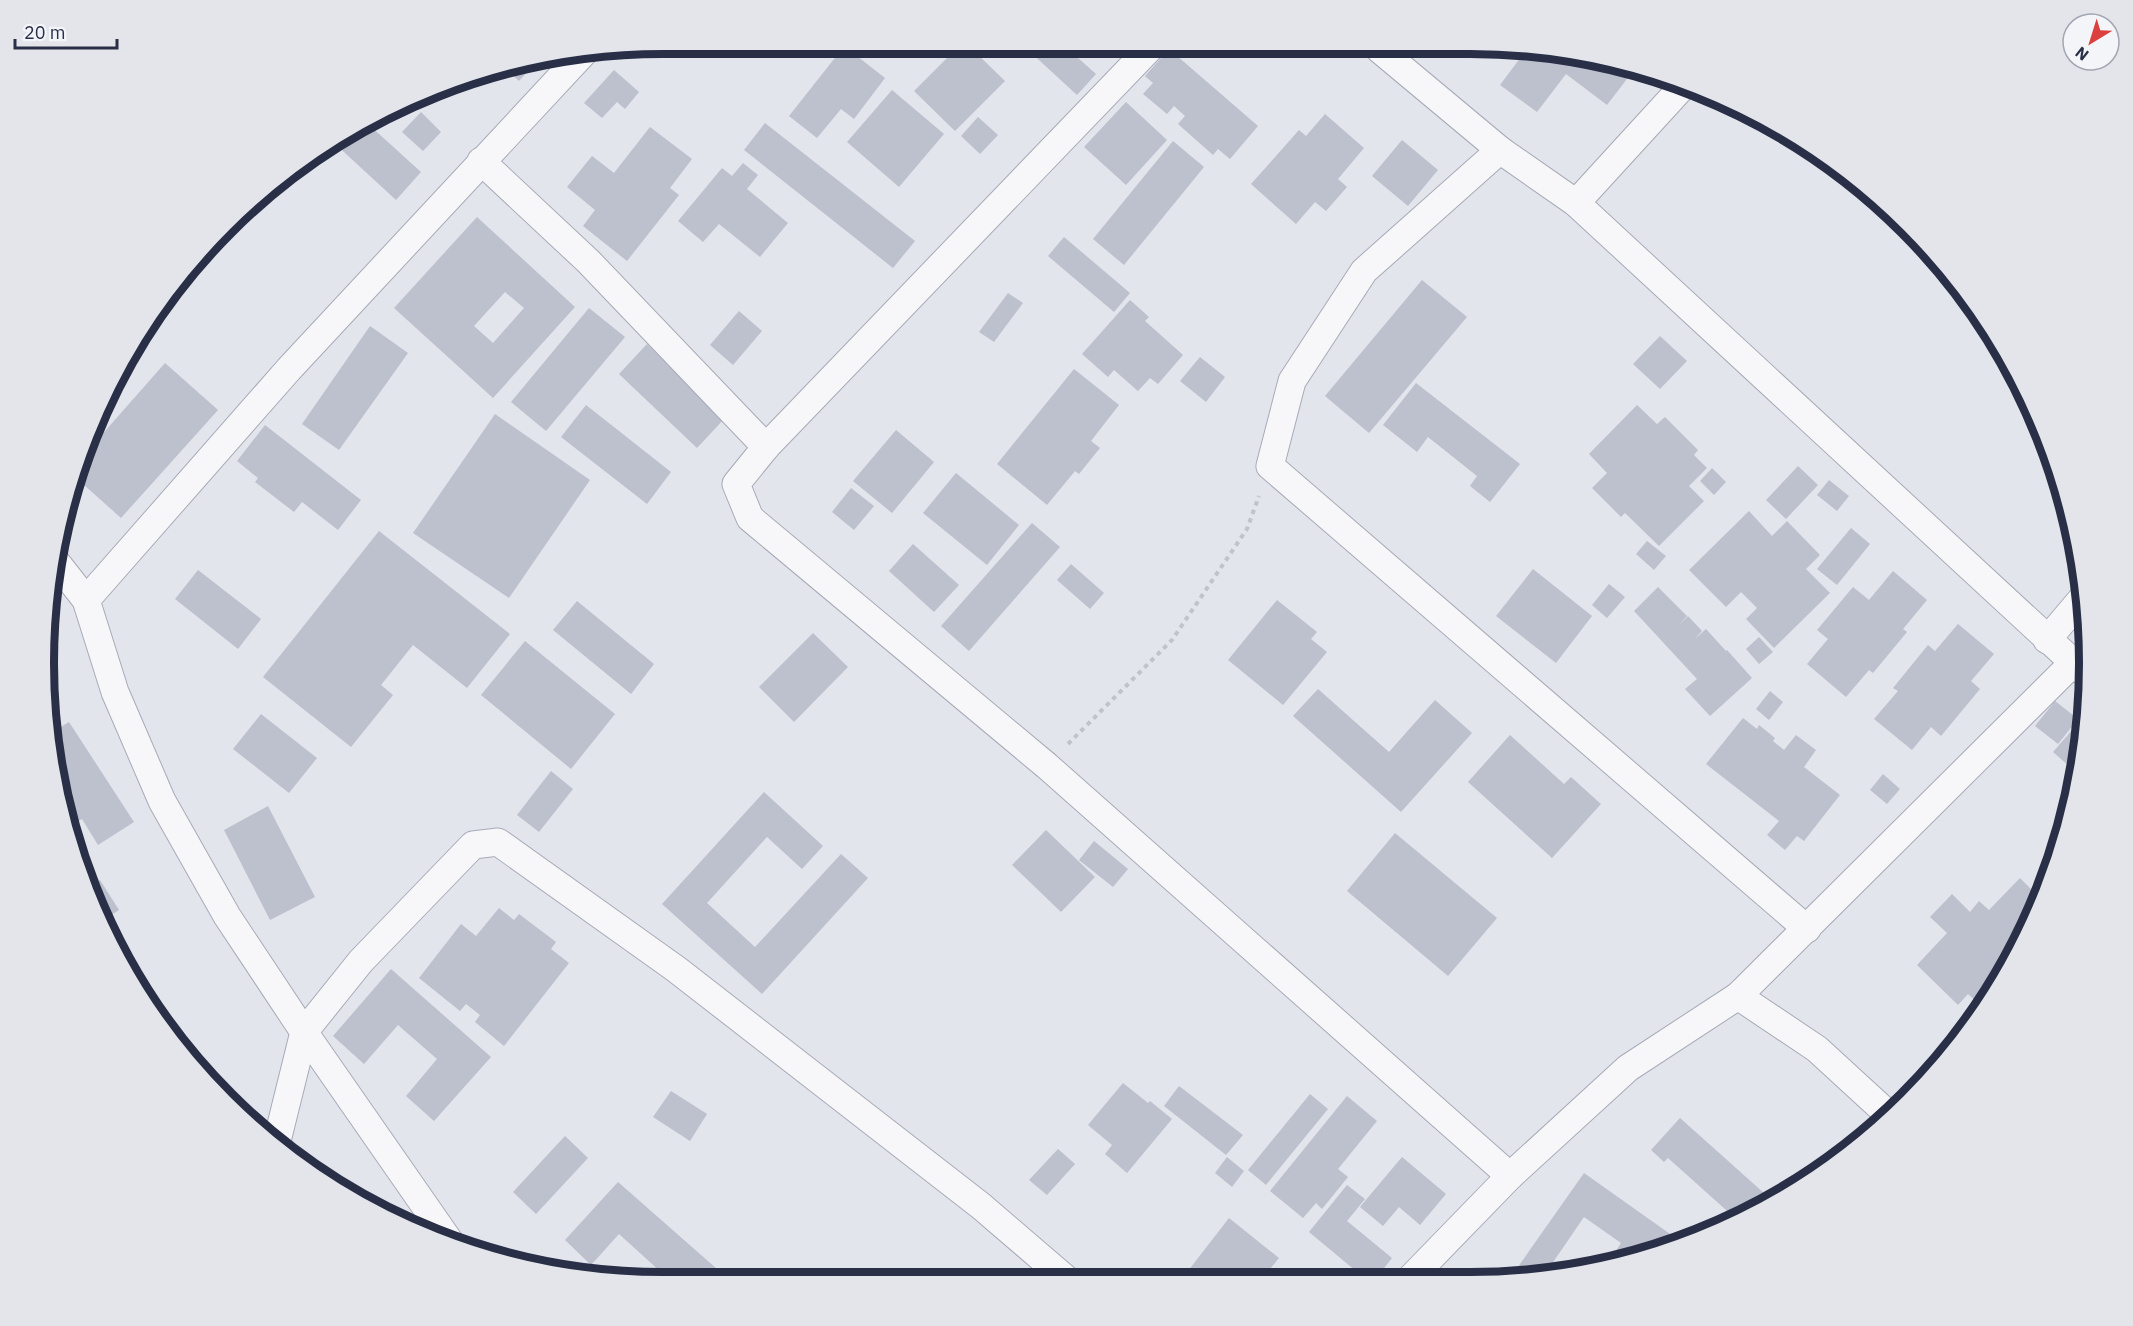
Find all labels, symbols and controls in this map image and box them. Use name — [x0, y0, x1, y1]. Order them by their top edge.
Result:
scale bar — [15, 12, 117, 50]
north arrow — [2061, 12, 2121, 72]
text: 20 m — [24, 21, 66, 44]
text: N — [2071, 42, 2092, 65]

